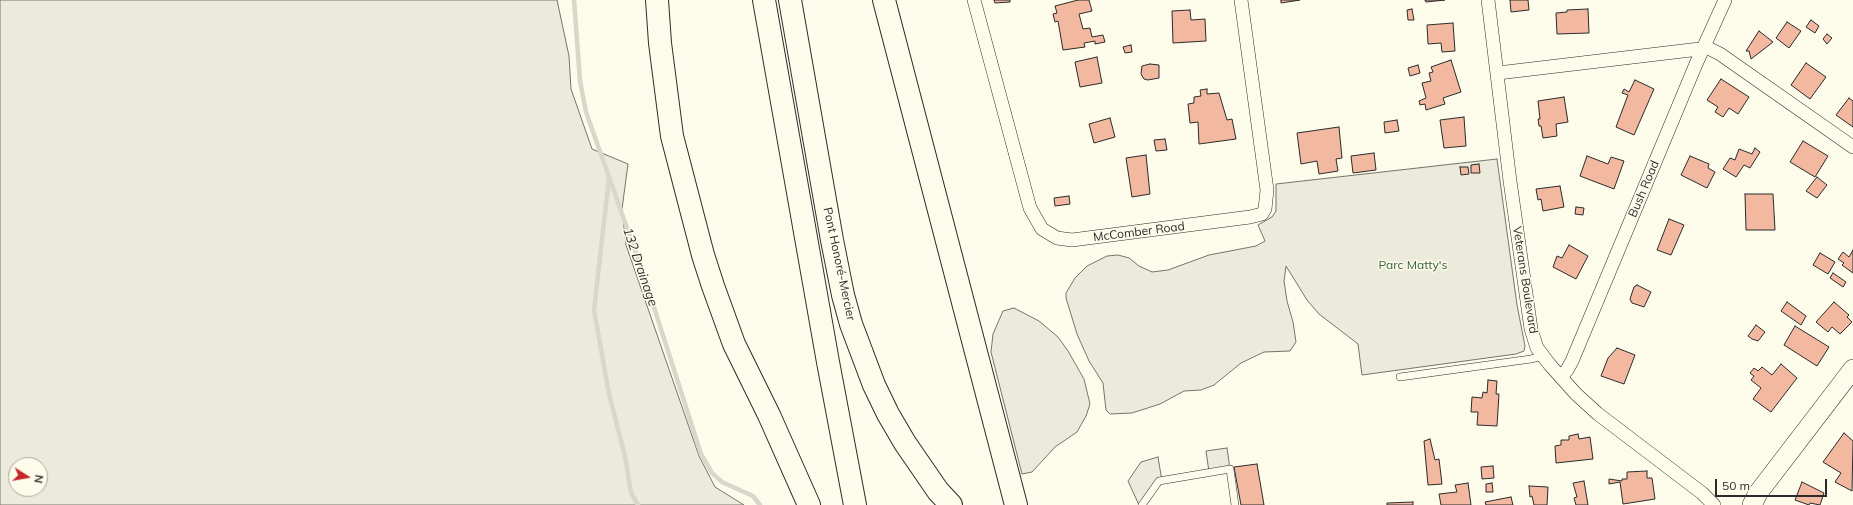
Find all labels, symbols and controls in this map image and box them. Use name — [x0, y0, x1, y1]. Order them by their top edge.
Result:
street label: Bush Road — [1626, 158, 1662, 220]
street label: Pont Honoré-Mercier — [820, 206, 858, 322]
street label: McComber Road — [1092, 219, 1186, 245]
street label: Veterans Boulevard — [1509, 225, 1541, 335]
water label: 132 Drainage — [619, 226, 661, 308]
park label: Parc Matty's — [1379, 258, 1447, 272]
north arrow — [8, 457, 48, 497]
scale bar — [1717, 471, 1829, 497]
text: N — [31, 474, 46, 485]
text: 50 m — [1722, 478, 1750, 493]

